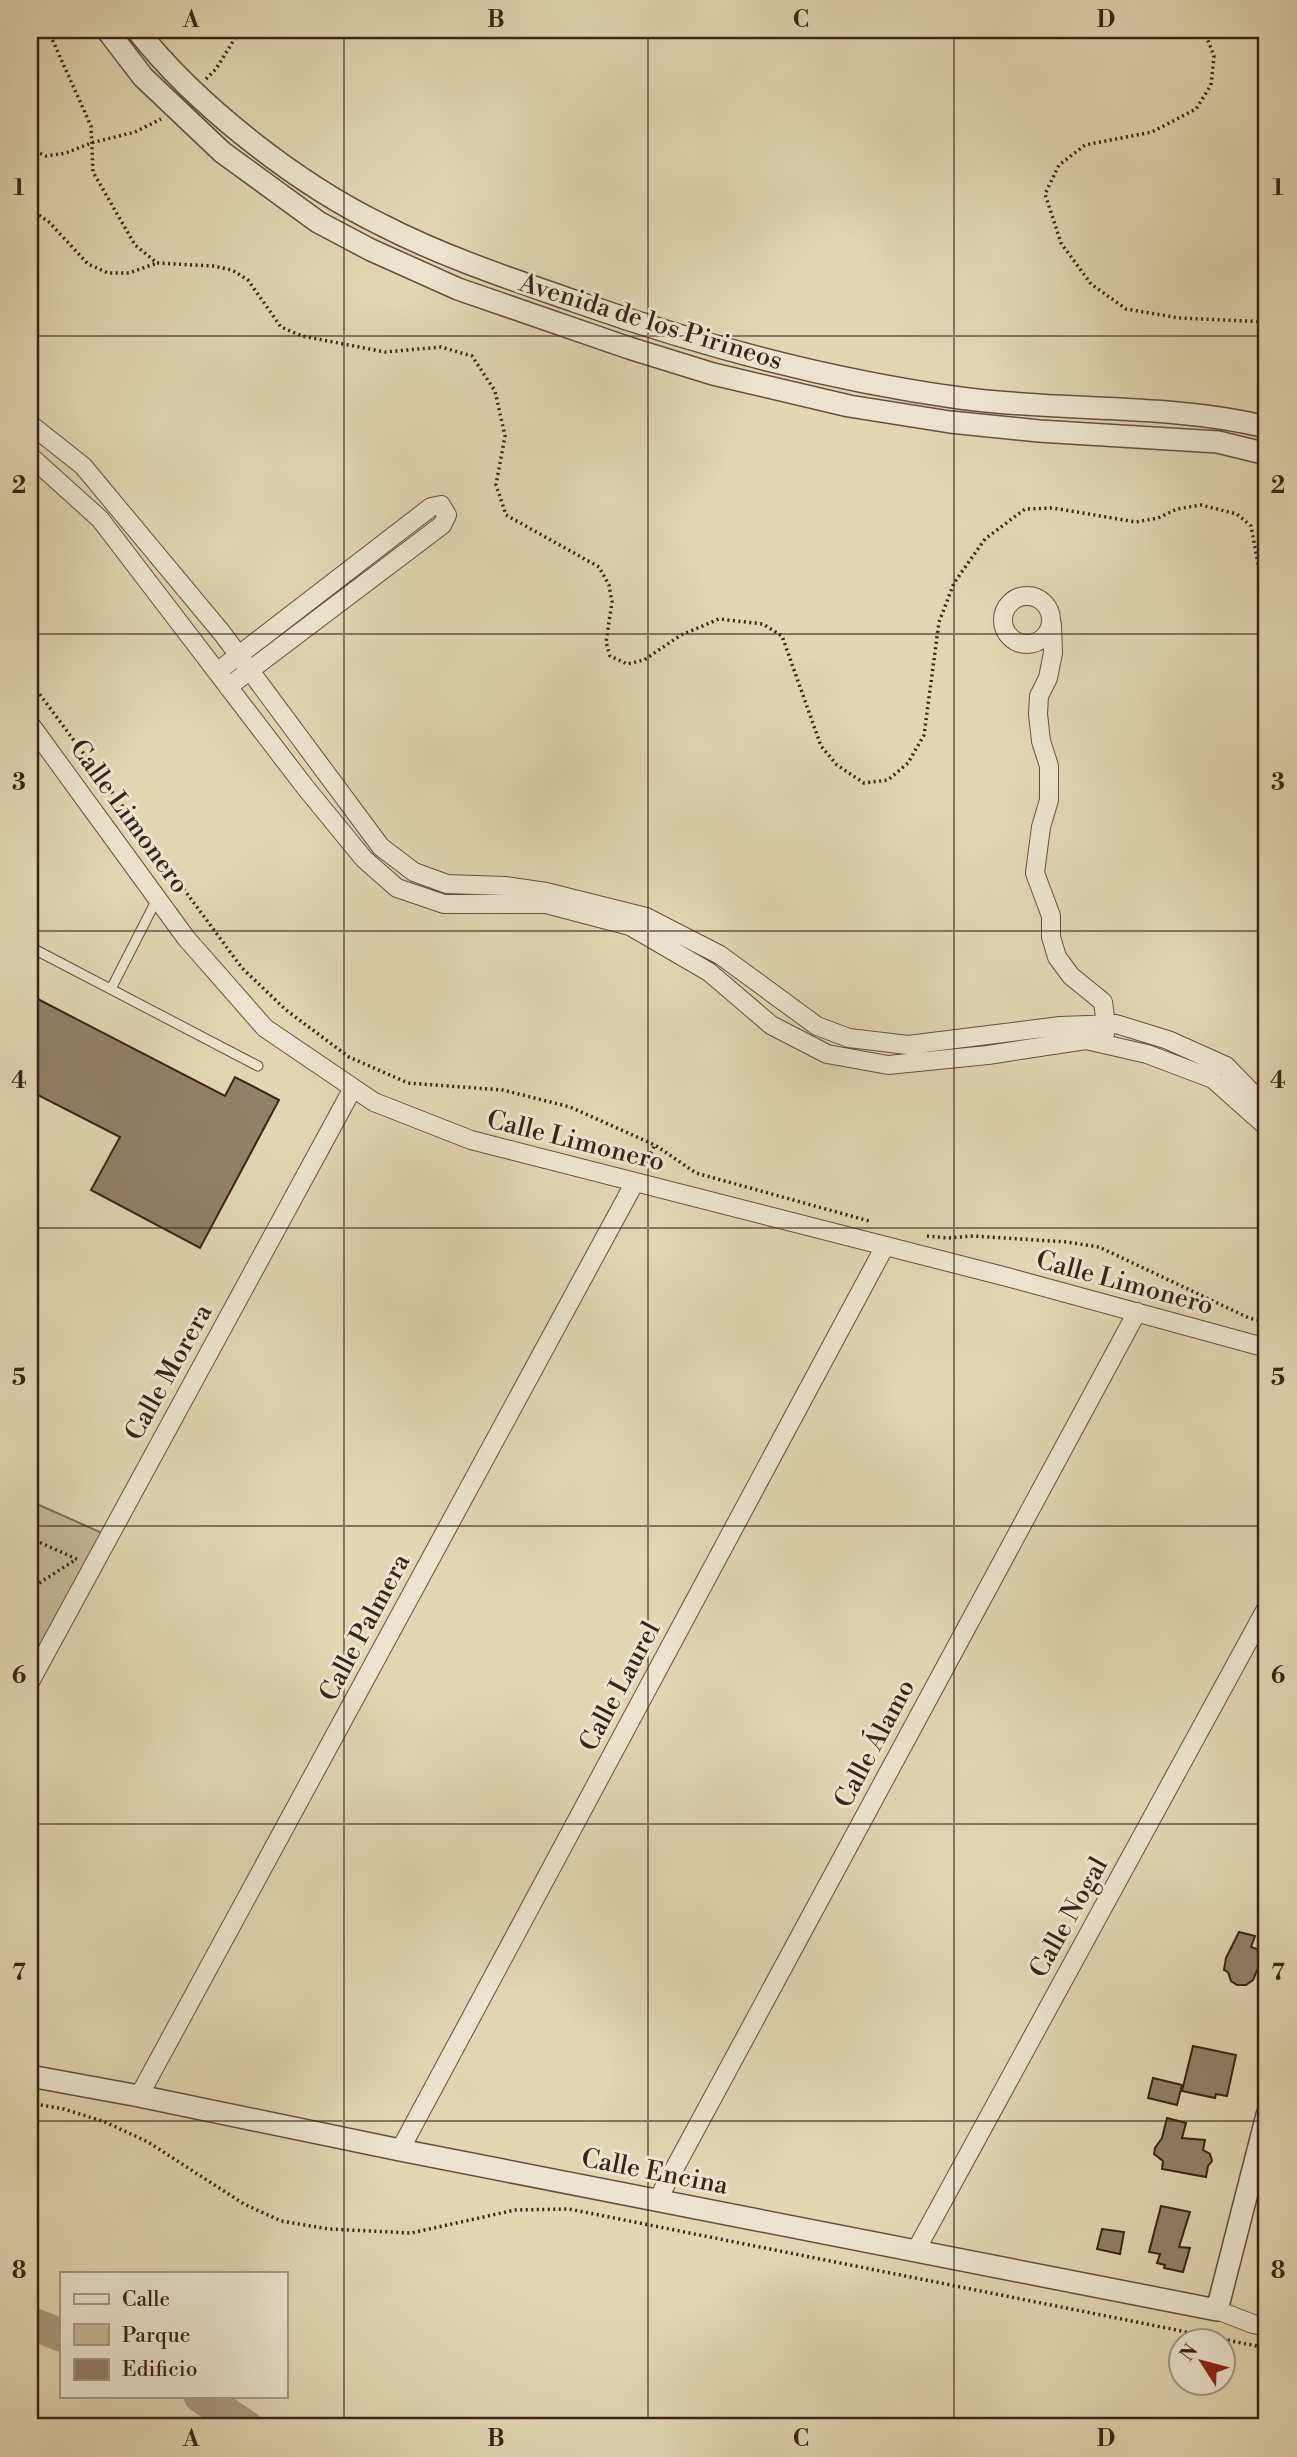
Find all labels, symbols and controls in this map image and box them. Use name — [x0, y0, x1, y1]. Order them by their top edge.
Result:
text: A — [182, 6, 200, 34]
text: B — [487, 6, 505, 34]
text: C — [793, 6, 809, 34]
text: D — [1097, 6, 1115, 34]
text: 1 — [13, 174, 25, 202]
text: 1 — [1272, 174, 1284, 202]
street label: Avenida de los Pirineos — [514, 266, 786, 377]
text: 2 — [12, 472, 26, 500]
text: 2 — [1271, 472, 1285, 500]
street label: Calle Limonero — [63, 733, 196, 900]
text: 3 — [12, 769, 26, 797]
text: 3 — [1271, 769, 1285, 797]
text: 4 — [11, 1067, 27, 1095]
text: 4 — [1270, 1067, 1286, 1095]
street label: Calle Limonero — [483, 1103, 668, 1179]
street label: Calle Limonero — [1033, 1244, 1217, 1322]
street label: Calle Morera — [118, 1298, 220, 1446]
text: 5 — [12, 1364, 26, 1392]
text: 5 — [1271, 1364, 1285, 1392]
street label: Calle Palmera — [313, 1548, 418, 1707]
street label: Calle Laurel — [572, 1616, 667, 1757]
text: 6 — [12, 1662, 26, 1690]
text: 6 — [1271, 1662, 1285, 1690]
street label: Calle Álamo — [826, 1673, 922, 1813]
street label: Calle Nogal — [1023, 1851, 1115, 1983]
text: 7 — [12, 1959, 26, 1987]
text: 7 — [1271, 1959, 1285, 1987]
street label: Calle Encina — [579, 2142, 732, 2202]
text: 8 — [12, 2257, 26, 2285]
text: 8 — [1271, 2257, 1285, 2285]
legend — [60, 2272, 287, 2398]
text: Calle — [122, 2287, 170, 2313]
text: Parque — [122, 2323, 190, 2349]
north arrow — [1168, 2328, 1238, 2398]
text: N — [1175, 2339, 1203, 2366]
text: Edificio — [122, 2357, 198, 2383]
text: A — [182, 2425, 200, 2453]
text: B — [487, 2425, 505, 2453]
text: C — [793, 2425, 809, 2453]
text: D — [1097, 2425, 1115, 2453]

